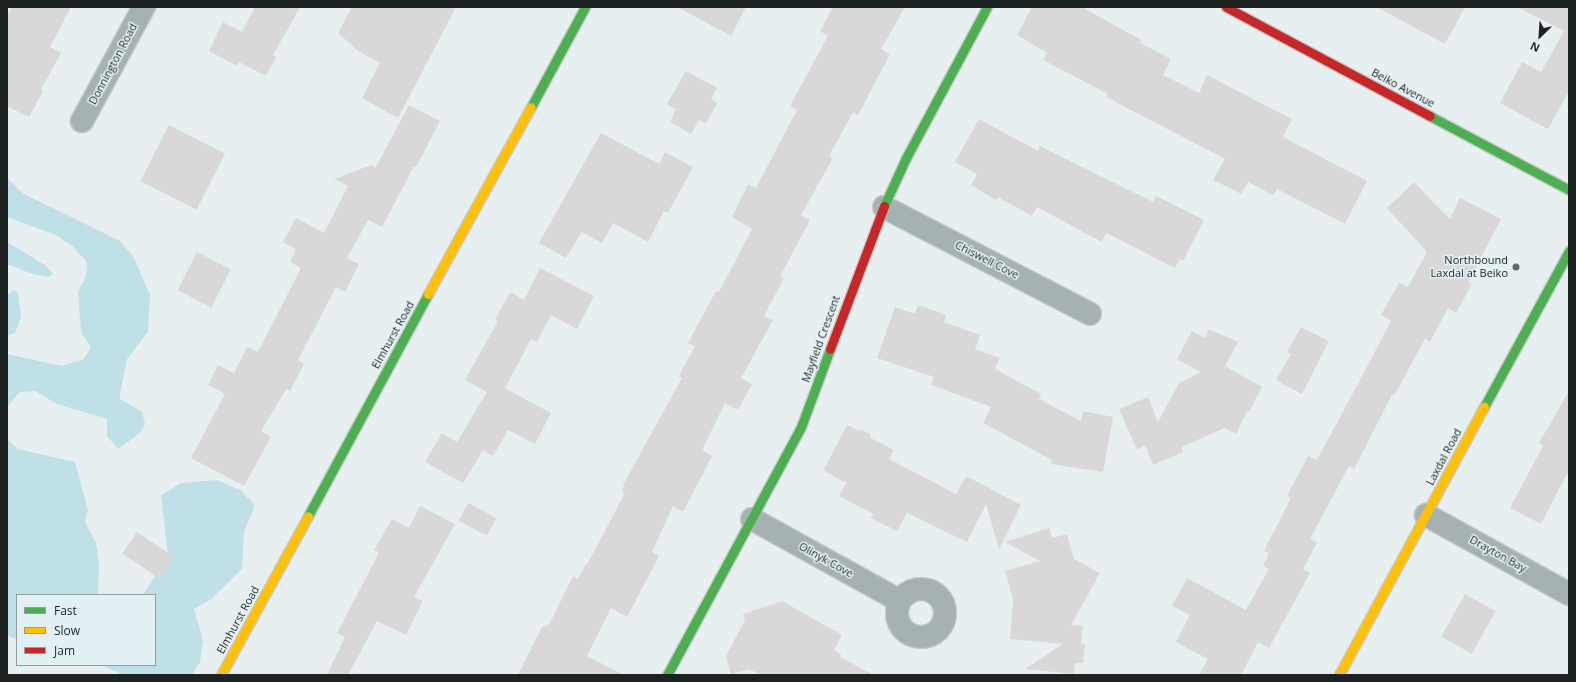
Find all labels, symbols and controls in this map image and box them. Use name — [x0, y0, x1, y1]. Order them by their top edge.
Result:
north arrow — [1520, 16, 1560, 56]
street label: Donnington Road — [86, 21, 140, 107]
text: N — [1527, 39, 1542, 56]
street label: Beiko Avenue — [1369, 66, 1437, 110]
street label: Chiswell Cove — [953, 238, 1021, 282]
place label: Northbound Laxdal at Beiko — [1431, 254, 1508, 280]
marker: Northbound Laxdal at Beiko — [1511, 262, 1521, 272]
street label: Mayfield Crescent — [799, 294, 843, 384]
street label: Elmhurst Road — [369, 299, 417, 371]
street label: Laxdal Road — [1424, 426, 1464, 488]
street label: Drayton Bay — [1467, 533, 1529, 575]
street label: Olinyk Cove — [796, 540, 856, 580]
street label: Elmhurst Road — [214, 584, 262, 656]
legend — [16, 594, 156, 666]
text: Fast — [54, 602, 77, 619]
text: Slow — [54, 622, 80, 639]
text: Jam — [54, 642, 75, 659]

